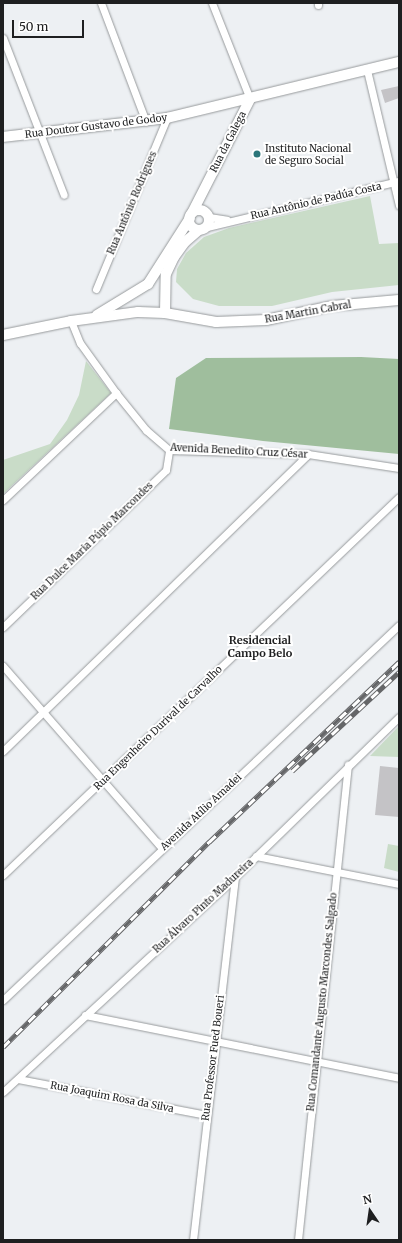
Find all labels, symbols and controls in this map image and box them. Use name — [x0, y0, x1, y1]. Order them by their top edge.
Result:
scale bar — [14, 12, 86, 38]
text: 50 m — [19, 19, 48, 34]
street label: Rua da Galega — [207, 109, 249, 175]
street label: Rua Doutor Gustavo de Godoy — [24, 111, 168, 141]
place label: Instituto Nacional de Seguro Social — [265, 142, 351, 166]
marker: Instituto Nacional de Seguro Social — [252, 149, 262, 159]
street label: Rua Antônio Rodrigues — [105, 150, 159, 256]
street label: Rua Antônio de Padúa Costa — [249, 180, 383, 222]
street label: Rua Martin Cabral — [264, 298, 352, 326]
street label: Avenida Benedito Cruz César — [170, 441, 308, 461]
street label: Rua Dulce Maria Púpio Marcondes — [29, 480, 155, 602]
district label: Residencial Campo Belo — [228, 634, 292, 660]
street label: Rua Engenheiro Durival de Carvalho — [91, 663, 225, 793]
street label: Avenida Atílio Amadei — [158, 771, 244, 853]
street label: Rua Álvaro Pinto Madureira — [151, 856, 255, 956]
street label: Rua Comandante Augusto Marcondes Salgado — [305, 892, 339, 1112]
street label: Rua Professor Fued Boueri — [199, 994, 227, 1122]
street label: Rua Joaquim Rosa da Silva — [49, 1079, 175, 1115]
north arrow — [350, 1191, 390, 1231]
text: N — [361, 1192, 373, 1207]

